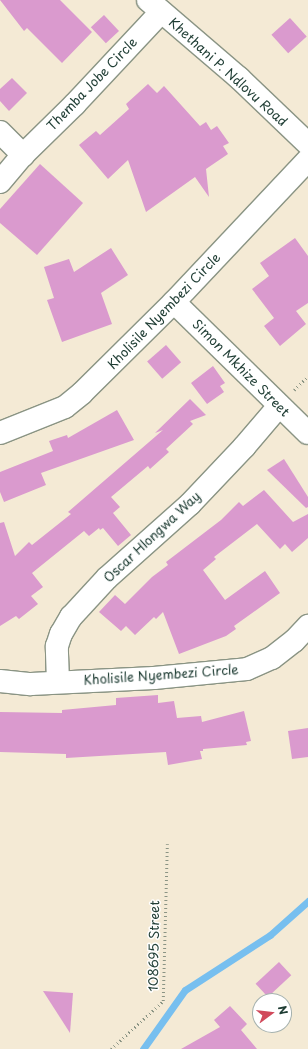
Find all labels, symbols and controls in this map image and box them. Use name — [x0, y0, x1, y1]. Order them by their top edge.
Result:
street label: Khethani P. Ndlovu Road — [166, 15, 290, 129]
street label: Themba Jobe Circle — [43, 33, 141, 135]
street label: Kholisile Nyembezi Circle — [104, 249, 224, 373]
street label: Simon Mkhize Street — [189, 316, 293, 420]
street label: Oscar Hlongwa Way — [100, 488, 204, 586]
street label: Kholisile Nyembezi Circle — [82, 662, 240, 688]
street label: 108695 Street — [145, 900, 163, 992]
north arrow — [252, 993, 292, 1033]
text: N — [274, 1004, 292, 1016]

